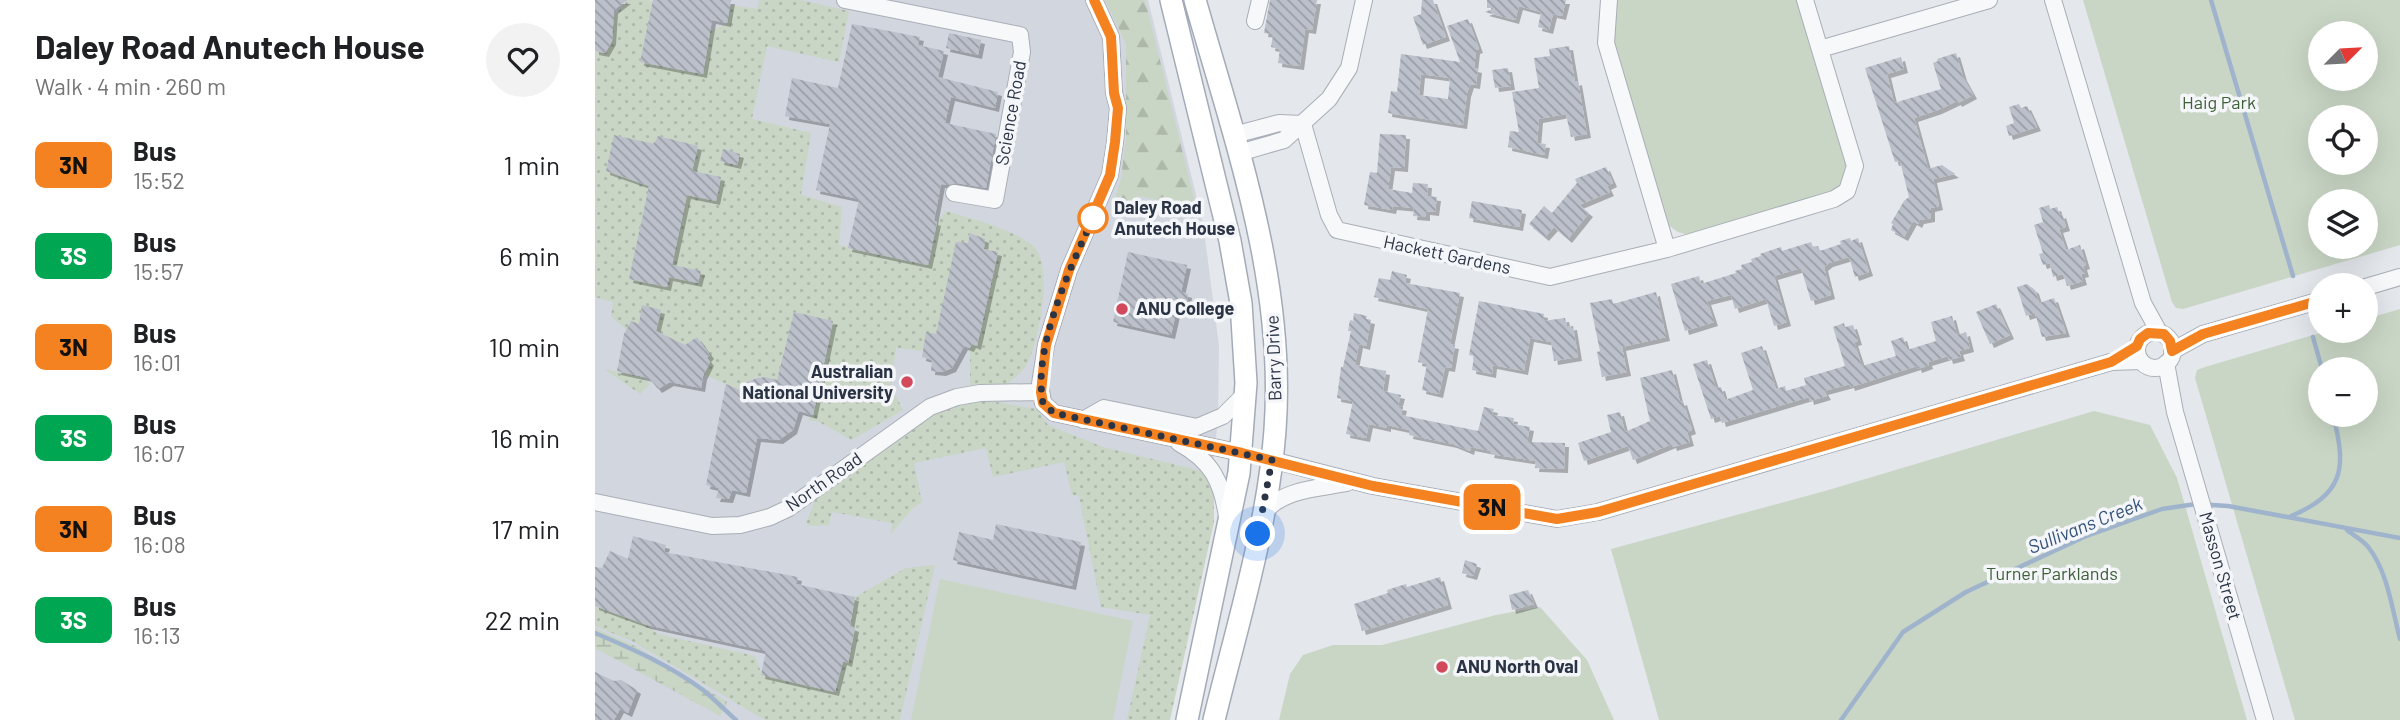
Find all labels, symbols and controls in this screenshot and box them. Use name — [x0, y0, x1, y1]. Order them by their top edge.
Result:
north arrow — [2308, 21, 2378, 91]
map controls — [2308, 21, 2378, 427]
button: heart — [486, 23, 560, 97]
text: Daley Road Anutech House — [35, 26, 425, 66]
street label: Science Road — [990, 59, 1030, 167]
text: Walk · 4 min · 260 m — [35, 72, 226, 100]
park label: Haig Park — [2182, 91, 2256, 113]
button: locate — [2308, 105, 2378, 175]
text: Bus — [133, 135, 176, 166]
text: 1 min — [504, 149, 560, 180]
text: 3N — [59, 150, 88, 179]
text: 15:52 — [133, 166, 185, 194]
button: layers — [2308, 189, 2378, 259]
place label: Daley Road Anutech House — [1114, 196, 1236, 239]
marker: Daley Road Anutech House — [1078, 203, 1108, 233]
text: Bus — [133, 226, 176, 257]
street label: Hackett Gardens — [1382, 230, 1513, 278]
text: 6 min — [499, 240, 560, 271]
text: 3S — [60, 241, 87, 270]
text: 15:57 — [133, 257, 183, 285]
button: + — [2308, 273, 2378, 343]
place label: ANU College — [1136, 297, 1235, 319]
marker: ANU College — [1114, 301, 1130, 317]
street label: Barry Drive — [1261, 315, 1285, 401]
text: Bus — [133, 317, 176, 348]
text: 10 min — [489, 331, 560, 362]
text: 3N — [59, 332, 88, 361]
text: 16:01 — [133, 348, 181, 376]
button: − — [2308, 357, 2378, 427]
place label: Australian National University — [742, 360, 893, 403]
marker: Australian National University — [899, 374, 915, 390]
text: Bus — [133, 408, 176, 439]
text: 16 min — [490, 422, 560, 453]
text: 3S — [60, 423, 87, 452]
text: 16:07 — [133, 439, 185, 467]
street label: North Road — [781, 447, 866, 516]
line badge: 3N — [1461, 484, 1523, 530]
water label: Sullivans Creek — [2024, 491, 2146, 558]
text: 3N — [1478, 492, 1506, 521]
text: Bus — [133, 499, 176, 530]
street label: Masson Street — [2195, 509, 2247, 622]
text: 17 min — [491, 513, 560, 544]
text: 3N — [59, 514, 88, 543]
your location — [1240, 516, 1275, 551]
text: 16:08 — [133, 530, 186, 558]
park label: Turner Parklands — [1986, 562, 2118, 584]
text: Bus — [133, 590, 176, 621]
text: 22 min — [485, 604, 560, 635]
text: 3S — [60, 605, 87, 634]
text: 16:13 — [133, 621, 181, 649]
place label: ANU North Oval — [1456, 655, 1578, 677]
marker: ANU North Oval — [1434, 659, 1450, 675]

